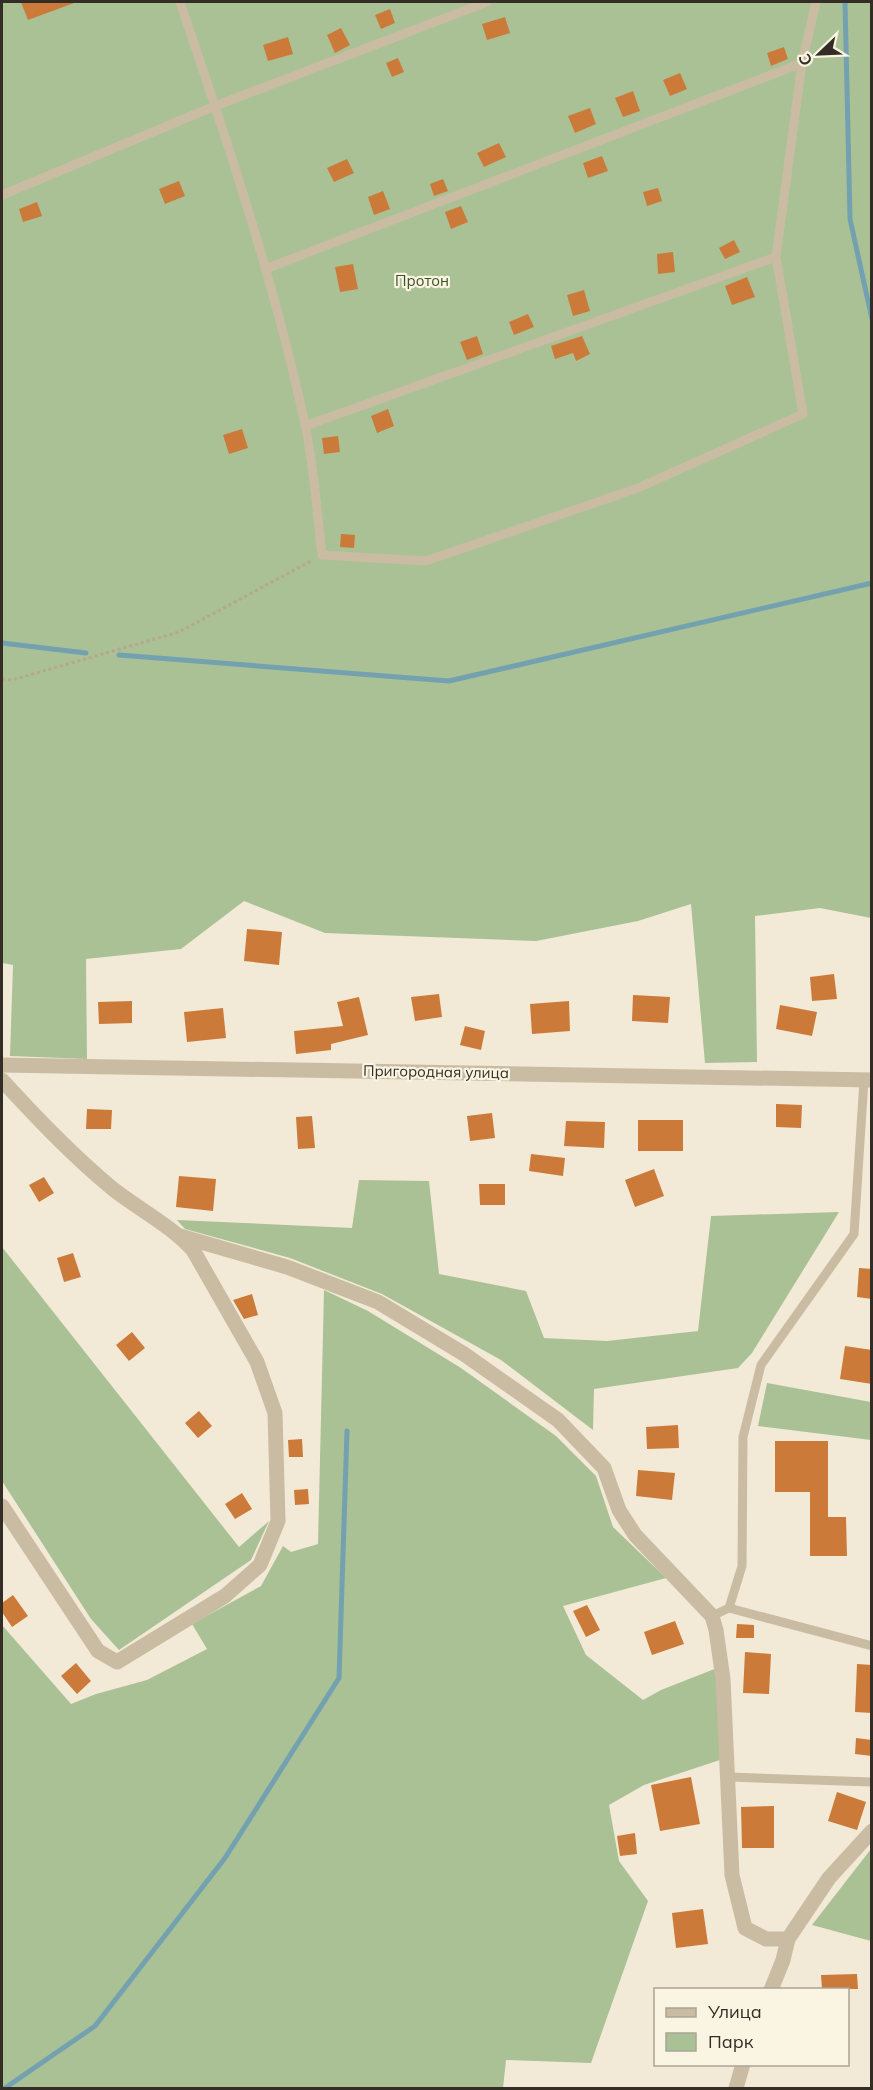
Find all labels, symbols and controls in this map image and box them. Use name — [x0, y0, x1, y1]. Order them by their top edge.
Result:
north arrow — [789, 24, 849, 84]
text: С — [794, 51, 817, 69]
park label: Протон — [395, 271, 449, 290]
street label: Пригородная улица — [363, 1061, 509, 1082]
legend — [654, 1988, 849, 2066]
text: Улица — [707, 2000, 762, 2023]
text: Парк — [708, 2030, 754, 2053]

